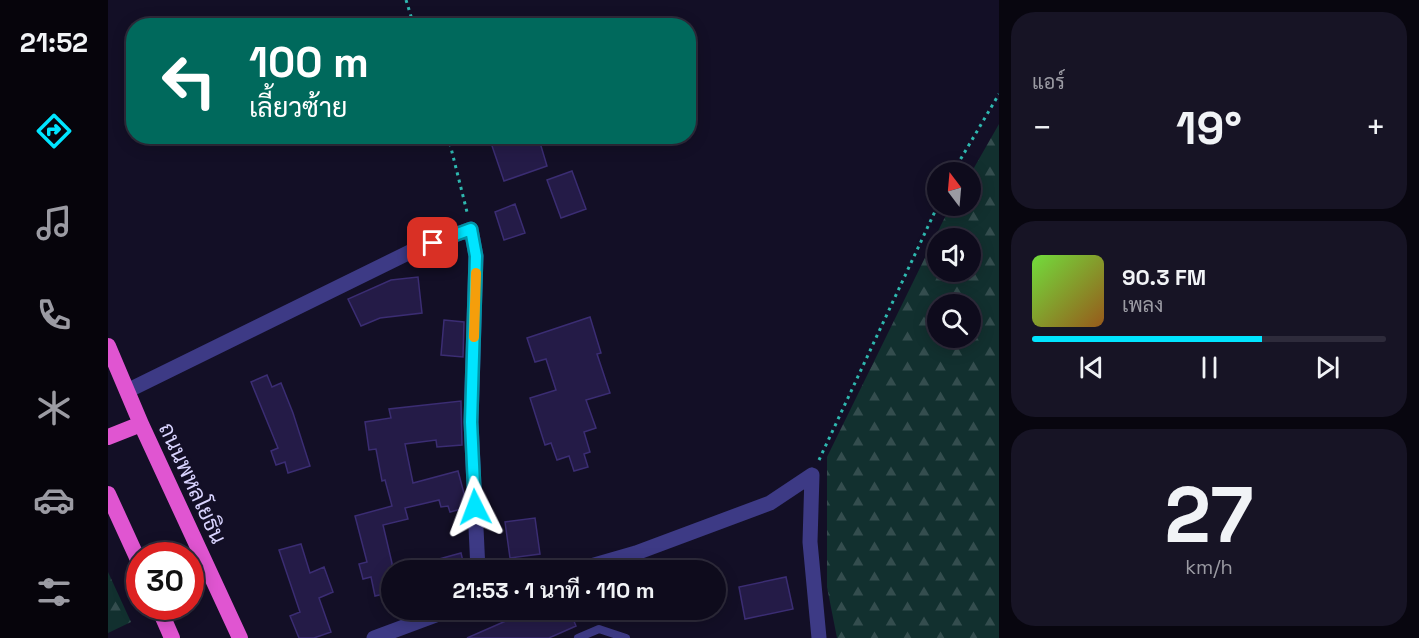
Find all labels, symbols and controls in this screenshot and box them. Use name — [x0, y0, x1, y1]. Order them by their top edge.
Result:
text: 21:52 — [20, 25, 88, 60]
text: 100 m — [249, 36, 369, 89]
icon: left — [150, 42, 228, 120]
text: แอร์ — [1032, 69, 1065, 95]
text: เลี้ยวซ้าย — [249, 90, 347, 125]
text: 19° — [1176, 100, 1242, 157]
text: − — [1032, 107, 1052, 149]
text: + — [1366, 107, 1386, 149]
icon: directions — [33, 110, 75, 152]
north arrow — [927, 162, 981, 216]
map controls — [927, 162, 981, 348]
icon: music — [33, 202, 75, 244]
pin — [407, 217, 458, 268]
icon: arrive — [416, 226, 449, 259]
button: sound — [927, 228, 981, 282]
text: 90.3 FM — [1122, 263, 1206, 291]
text: เพลง — [1122, 292, 1163, 318]
icon: phone — [33, 294, 75, 336]
button: search — [927, 294, 981, 348]
icon: previous — [1075, 351, 1108, 384]
icon: pause — [1193, 351, 1226, 384]
icon: next — [1311, 351, 1344, 384]
icon: climate — [33, 387, 75, 429]
street label: ถนนพหลโยธิน — [153, 418, 233, 548]
text: 27 — [1165, 465, 1253, 565]
position arrow — [443, 475, 507, 539]
icon: car — [33, 479, 75, 521]
speed limit sign: 30 — [126, 542, 204, 620]
text: km/h — [1185, 554, 1233, 580]
icon: filters — [33, 571, 75, 613]
text: 21:53 · 1 นาที · 110 m — [452, 576, 655, 604]

